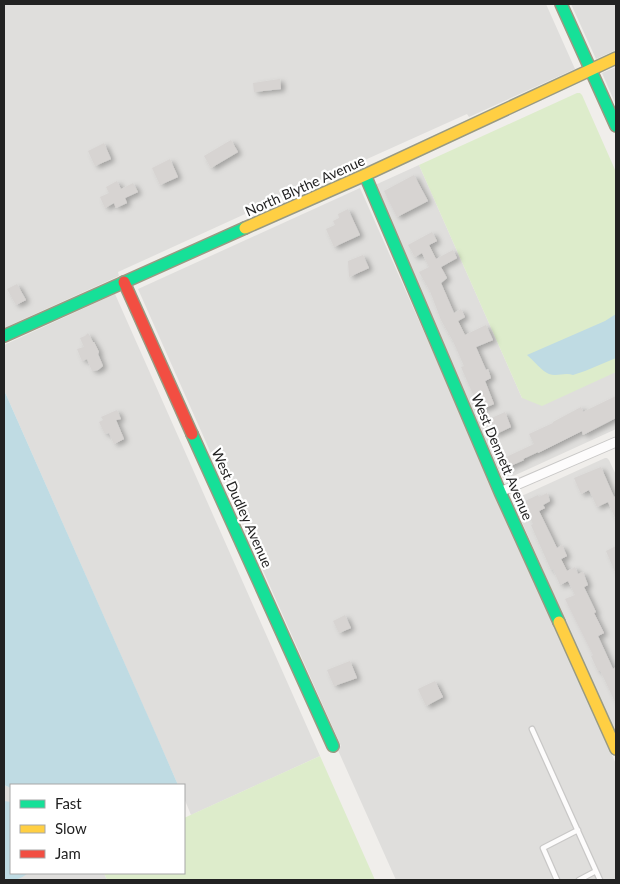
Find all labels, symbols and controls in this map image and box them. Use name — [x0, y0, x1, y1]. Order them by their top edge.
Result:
street label: North Blythe Avenue — [242, 152, 367, 220]
street label: West Dennett Avenue — [468, 391, 537, 523]
street label: West Dudley Avenue — [208, 446, 276, 570]
legend — [10, 784, 185, 874]
text: Fast — [55, 794, 82, 812]
text: Slow — [55, 819, 87, 837]
text: Jam — [55, 844, 81, 862]

